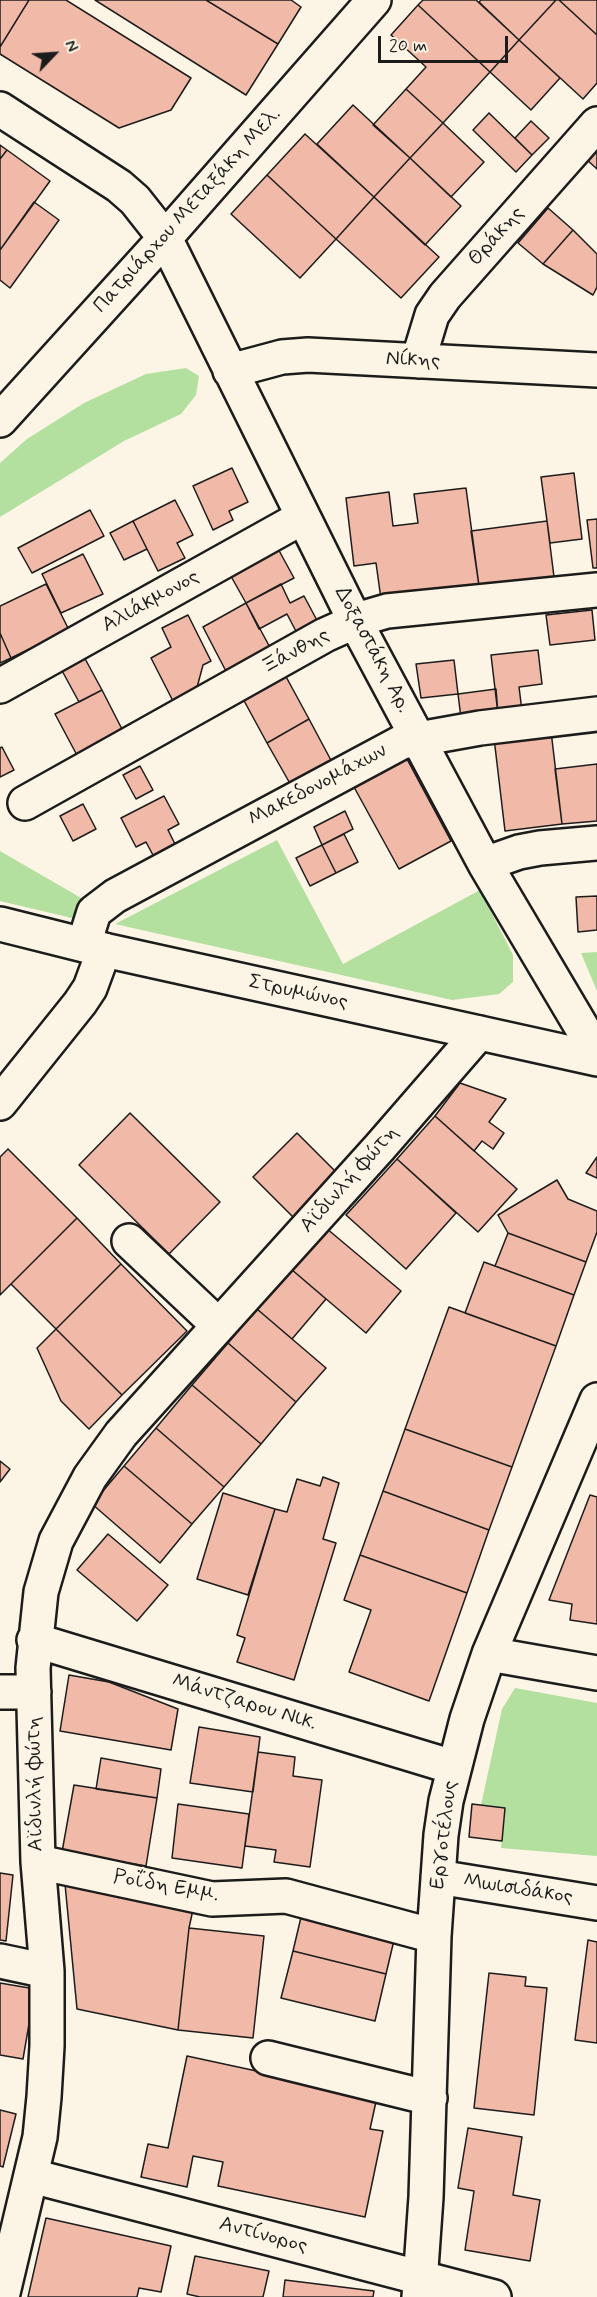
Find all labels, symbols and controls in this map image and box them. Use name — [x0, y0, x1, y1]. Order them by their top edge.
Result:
north arrow — [24, 24, 84, 84]
scale bar — [381, 24, 512, 62]
text: 20 m — [389, 34, 427, 58]
text: N — [59, 37, 83, 55]
street label: Πατριάρχου Μεταξάκη Μελ. — [89, 103, 287, 319]
street label: Θράκης — [464, 202, 530, 272]
street label: Νίκης — [385, 347, 441, 375]
street label: Αλιάκμονος — [98, 565, 204, 639]
street label: Δοξαστάκη Αρ. — [328, 582, 416, 718]
street label: Ξάνθης — [258, 623, 334, 681]
street label: Μακεδονομάχων — [245, 739, 391, 833]
street label: Στρυμώνος — [246, 970, 350, 1016]
street label: Αϊδινλή Φώτη — [295, 1121, 405, 1239]
street label: Μάντζαρου Νικ. — [169, 1669, 319, 1737]
street label: Αϊδινλή Φώτη — [22, 1716, 50, 1852]
street label: Εργοτέλους — [426, 1779, 464, 1891]
street label: Ροΐδη Εμμ. — [111, 1865, 221, 1909]
street label: Μωισιδάκος — [461, 1869, 575, 1911]
street label: Αντίνορος — [216, 2212, 310, 2260]

